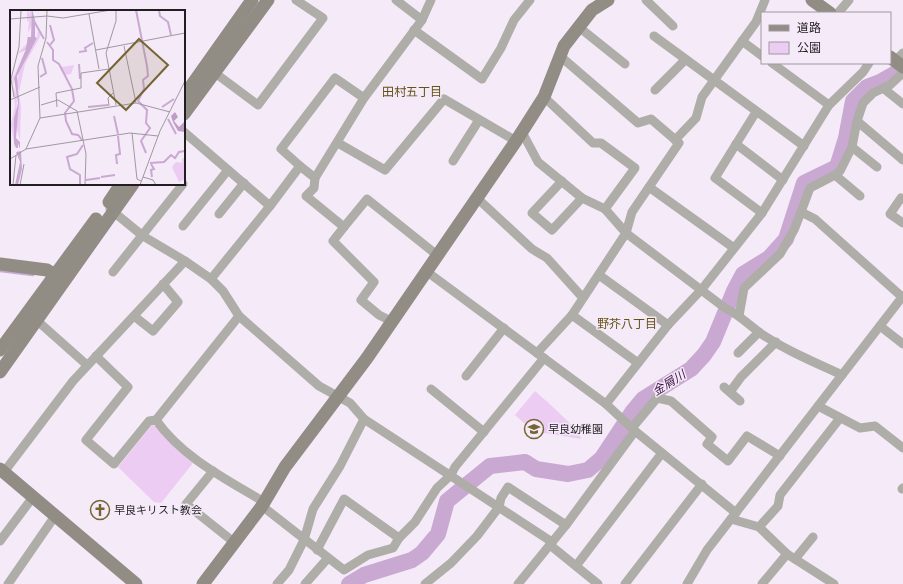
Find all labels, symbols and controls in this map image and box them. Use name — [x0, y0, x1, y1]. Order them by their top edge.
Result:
inset map — [10, 10, 185, 185]
legend — [761, 12, 891, 64]
text: 道路 — [797, 19, 821, 35]
text: 公園 — [797, 39, 821, 55]
district label: 田村五丁目 — [382, 83, 442, 99]
district label: 野芥八丁目 — [597, 315, 657, 331]
water label: 金屑川 — [649, 365, 690, 398]
school or university icon: 早良幼稚園 — [523, 418, 545, 440]
place label: 早良幼稚園 — [548, 421, 603, 436]
church icon: 早良キリスト教会 — [89, 499, 111, 521]
place label: 早良キリスト教会 — [114, 502, 202, 517]

